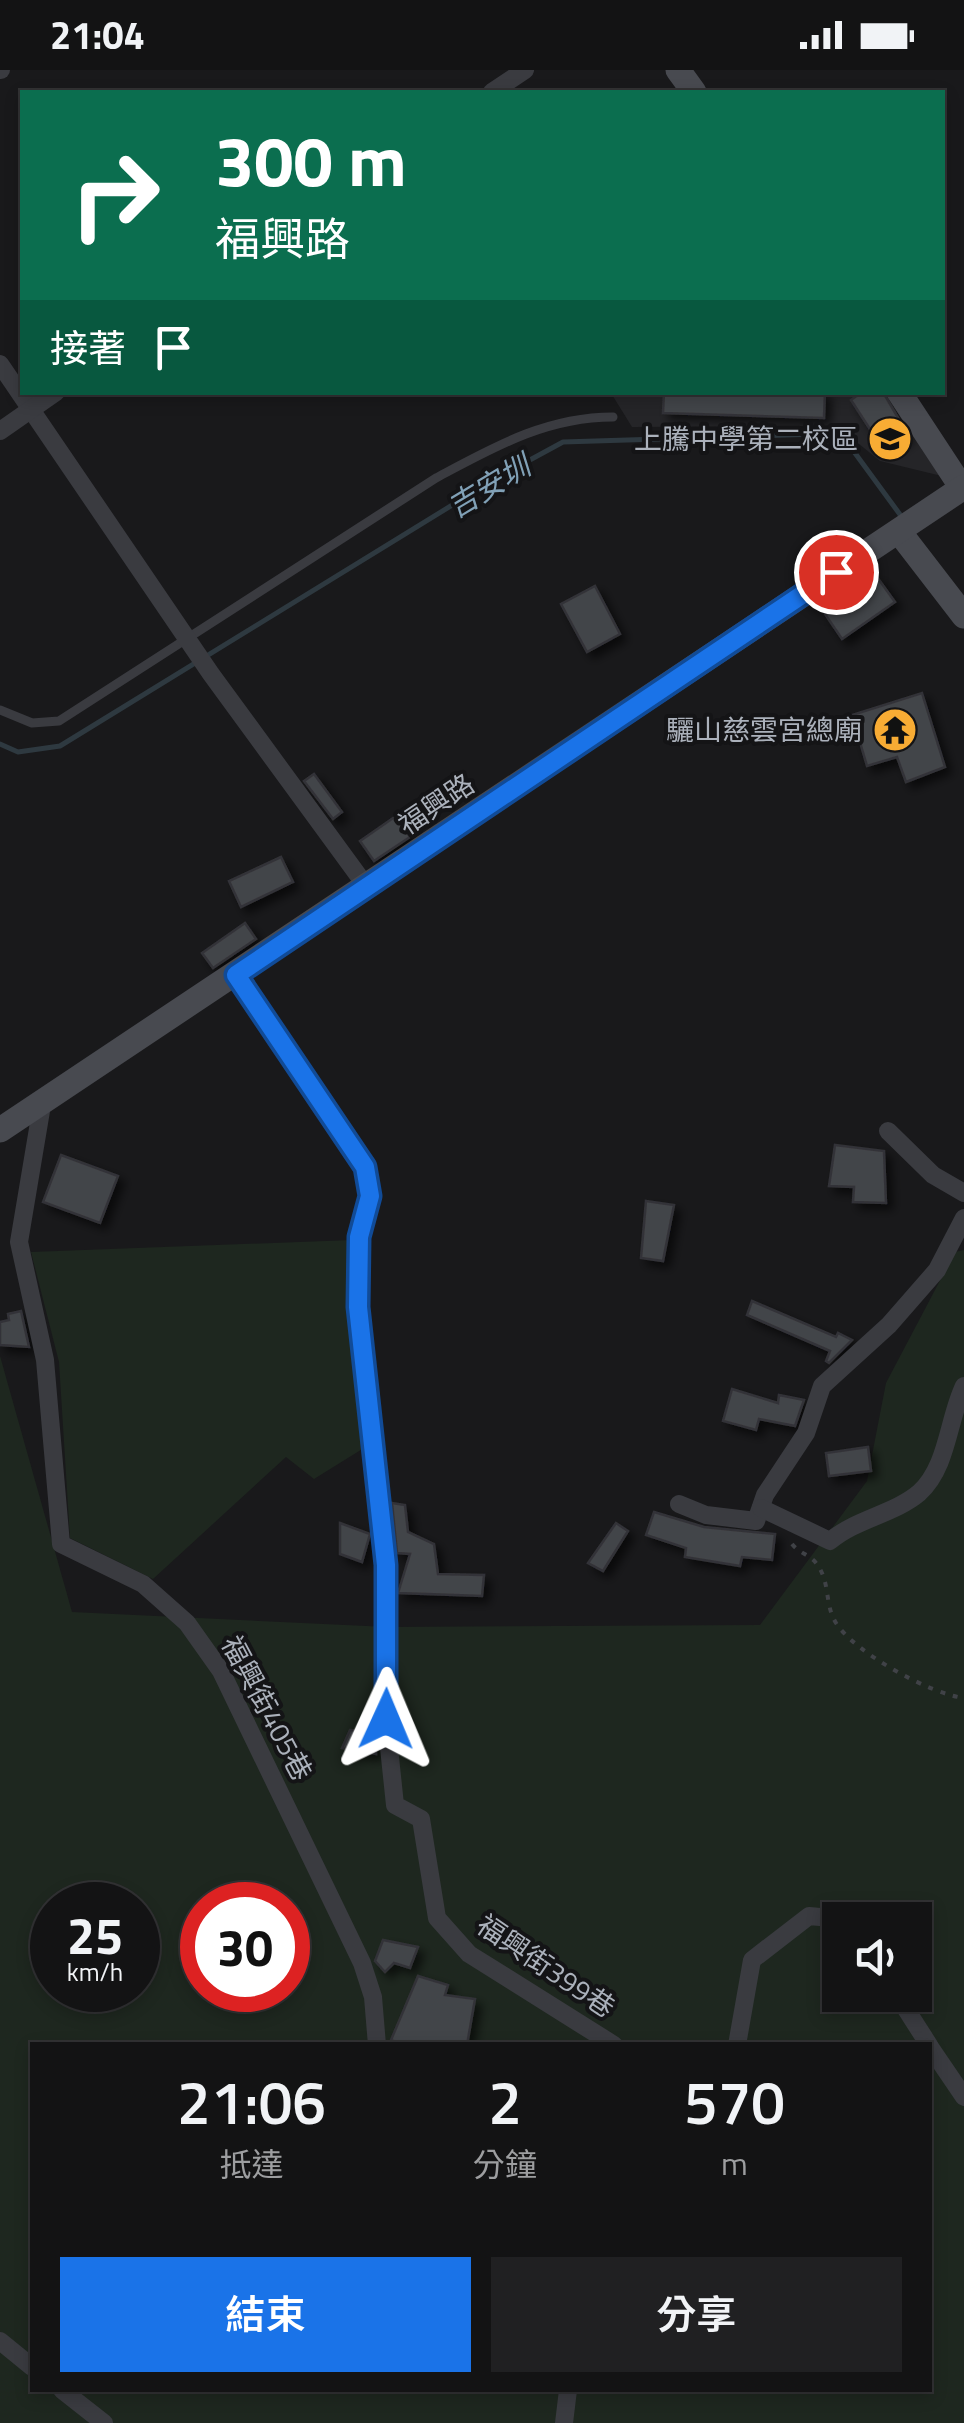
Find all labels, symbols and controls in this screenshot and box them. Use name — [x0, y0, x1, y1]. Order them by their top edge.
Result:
text: 21:04 — [50, 6, 145, 64]
text: 300 m — [215, 107, 407, 213]
icon: right — [50, 130, 180, 260]
text: 福興路 — [215, 204, 350, 272]
text: 接著 — [50, 319, 126, 377]
icon: arrive — [146, 320, 201, 375]
school or university icon: 上騰中學第二校區 — [867, 416, 913, 462]
place label: 上騰中學第二校區 — [634, 417, 858, 460]
water label: 吉安圳 — [438, 441, 542, 529]
pin — [794, 530, 879, 615]
icon: arrive — [809, 545, 864, 600]
temple icon: 驪山慈雲宮總廟 — [872, 707, 918, 753]
place label: 驪山慈雲宮總廟 — [666, 708, 862, 751]
street label: 福興路 — [389, 762, 483, 845]
street label: 福興街405巷 — [211, 1627, 324, 1788]
position arrow — [334, 1667, 438, 1771]
speed limit sign: 30 — [180, 1882, 310, 2012]
text: 25 — [67, 1897, 123, 1973]
map controls — [822, 1902, 932, 2012]
button: sound — [822, 1902, 932, 2012]
street label: 福興街399巷 — [468, 1903, 624, 2028]
text: km/h — [67, 1953, 123, 1991]
text: 21:06 — [177, 2056, 326, 2147]
text: 2 — [488, 2056, 522, 2147]
text: 570 — [684, 2056, 785, 2147]
text: m — [721, 2139, 748, 2187]
text: 抵達 — [219, 2140, 283, 2188]
text: 分鐘 — [473, 2140, 537, 2188]
button: 結束 — [60, 2257, 471, 2372]
button: 分享 — [491, 2257, 902, 2372]

